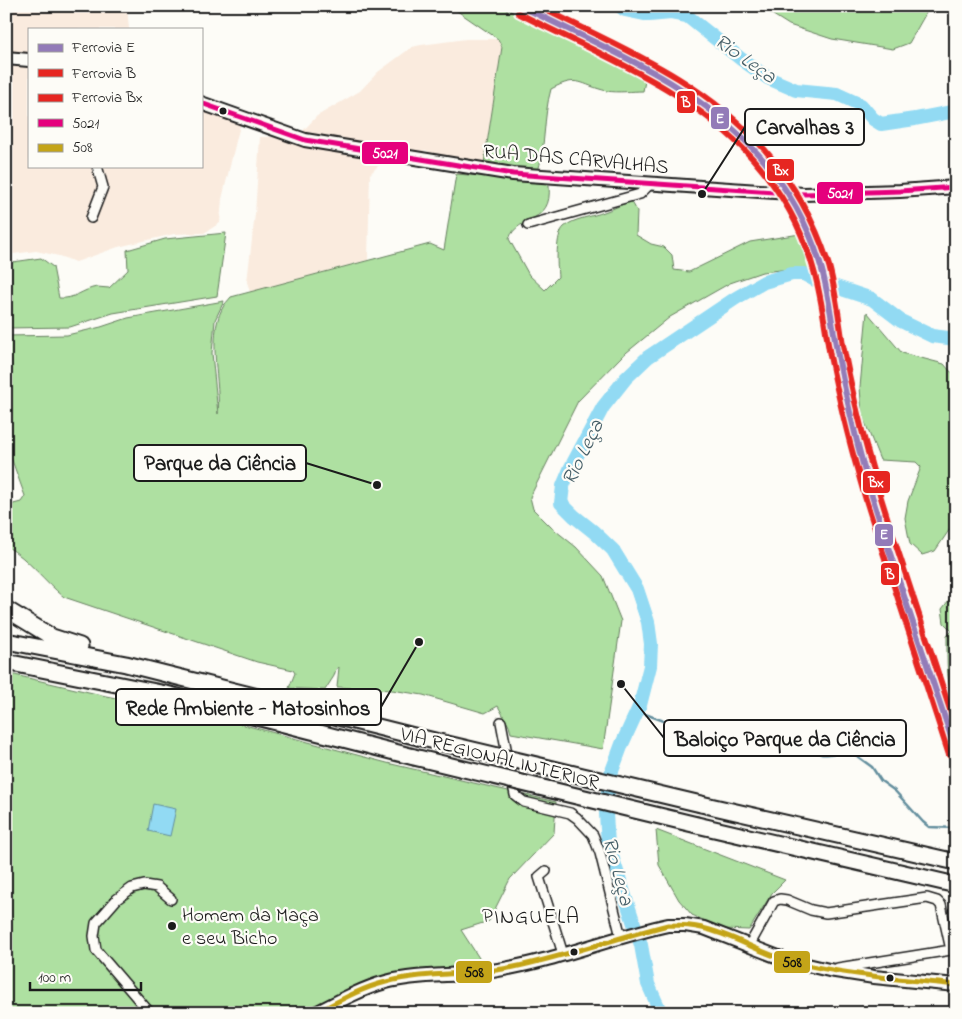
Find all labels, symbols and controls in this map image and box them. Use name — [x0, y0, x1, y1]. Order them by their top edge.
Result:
water label: Rio Leça — [708, 27, 782, 92]
legend — [28, 28, 202, 168]
text: Ferrovia E — [71, 37, 135, 59]
text: Ferrovia B — [71, 63, 136, 85]
text: Ferrovia Bx — [71, 87, 143, 109]
line badge: B — [676, 90, 696, 114]
text: B — [680, 93, 691, 114]
unlabelled marker — [218, 106, 228, 116]
line badge: E — [710, 106, 730, 130]
text: E — [716, 109, 725, 130]
callout: Carvalhas 3 — [745, 109, 864, 145]
text: 5021 — [72, 113, 100, 135]
text: Carvalhas 3 — [756, 114, 854, 144]
text: 508 — [72, 137, 93, 159]
street label: RUA DAS CARVALHAS — [482, 138, 670, 183]
line badge: 5021 — [361, 141, 409, 165]
text: 5021 — [372, 144, 398, 165]
line badge: Bx — [766, 158, 795, 182]
text: Bx — [772, 161, 790, 182]
line badge: 5021 — [816, 181, 864, 205]
text: 5021 — [827, 184, 853, 205]
water label: Rio Leça — [555, 415, 613, 491]
callout: Parque da Ciência — [134, 445, 306, 481]
text: Parque da Ciência — [144, 450, 296, 480]
line badge: Bx — [862, 470, 891, 494]
text: Bx — [867, 473, 885, 494]
line badge: E — [874, 523, 894, 547]
text: E — [880, 525, 889, 546]
line badge: B — [880, 562, 900, 586]
text: B — [884, 565, 895, 586]
callout: Rede Ambiente - Matosinhos — [116, 689, 381, 725]
text: Rede Ambiente - Matosinhos — [126, 695, 371, 725]
street label: VIA REGIONAL INTERIOR — [396, 720, 603, 798]
callout: Baloiço Parque da Ciência — [664, 720, 906, 756]
text: Baloiço Parque da Ciência — [673, 726, 896, 756]
water label: Rio Leça — [594, 834, 641, 910]
place label: Homem da Maça e seu Bicho — [182, 902, 319, 954]
district label: PINGUELA — [482, 903, 580, 933]
marker: Homem da Maça e seu Bicho — [166, 920, 178, 932]
unlabelled marker — [569, 947, 579, 957]
line badge: 508 — [773, 950, 811, 974]
text: 508 — [782, 953, 802, 974]
scale bar — [30, 959, 141, 991]
line badge: 508 — [455, 960, 493, 984]
text: 508 — [464, 963, 484, 984]
text: 100 m — [38, 967, 71, 989]
unlabelled marker — [885, 973, 895, 983]

